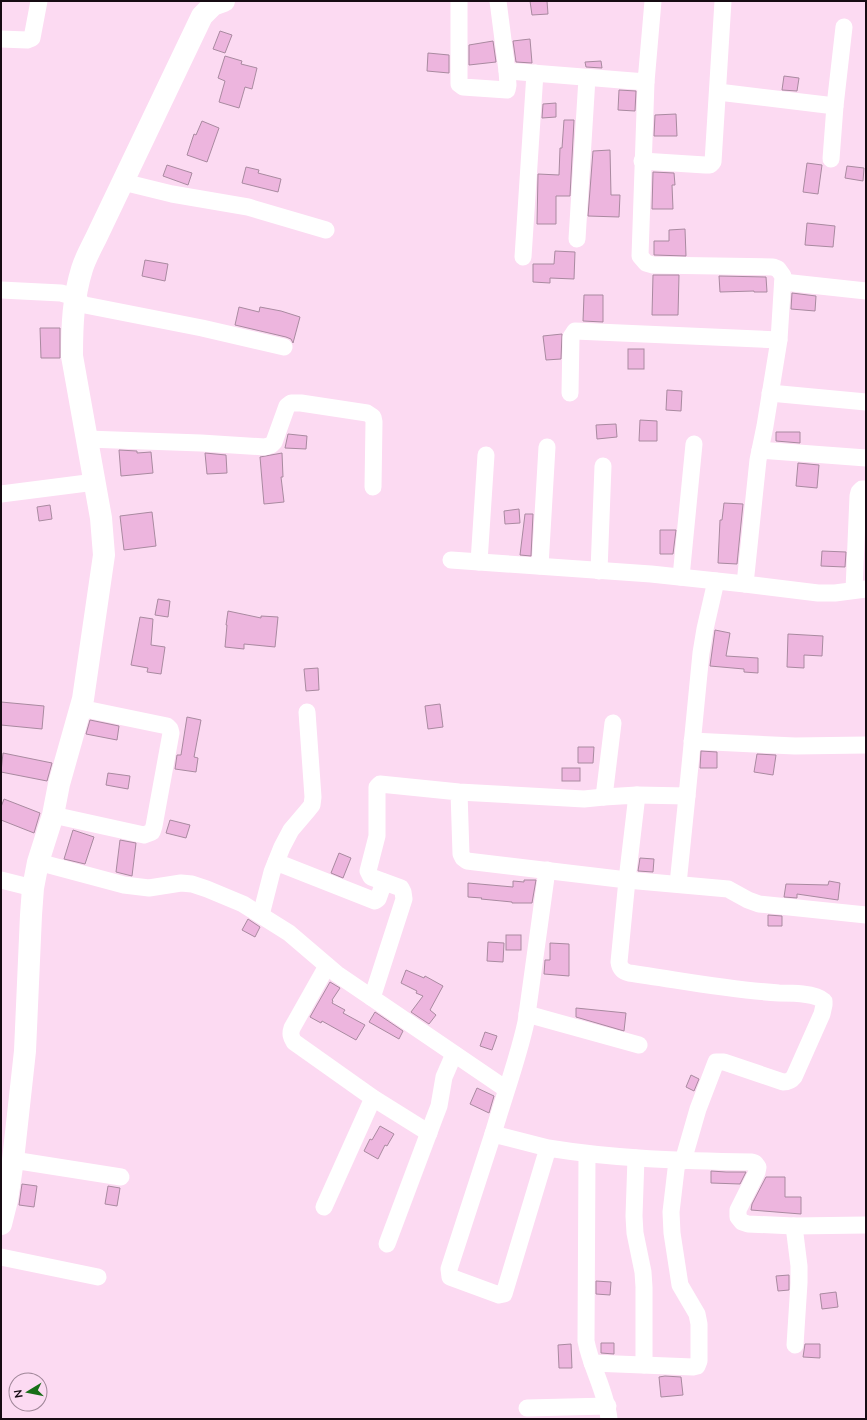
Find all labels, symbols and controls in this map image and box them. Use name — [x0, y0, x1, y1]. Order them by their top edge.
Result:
north arrow — [8, 1372, 48, 1412]
text: N — [11, 1388, 26, 1399]

